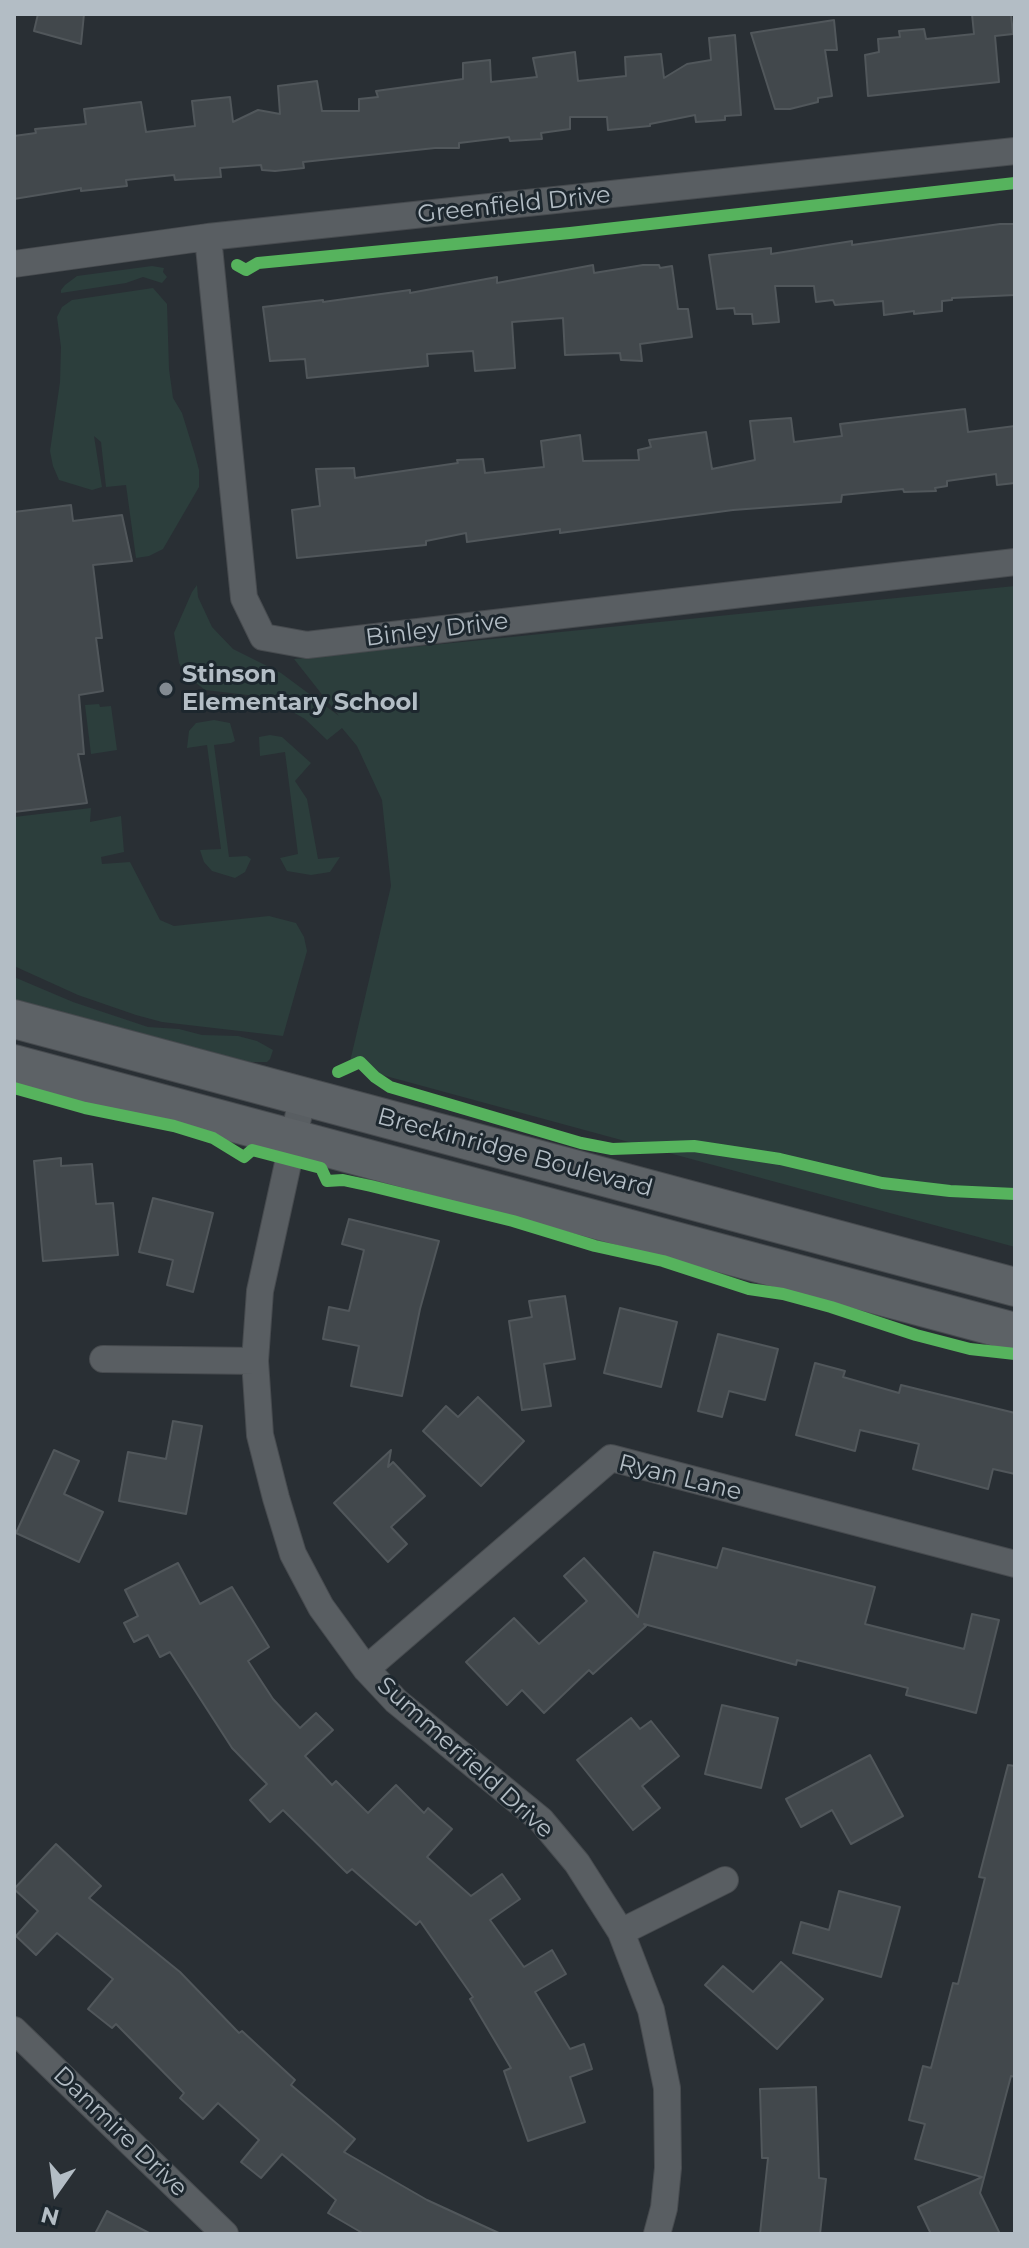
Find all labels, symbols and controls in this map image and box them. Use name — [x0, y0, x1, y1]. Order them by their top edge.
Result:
street label: Greenfield Drive — [416, 181, 612, 229]
street label: Binley Drive — [364, 607, 510, 653]
place label: Stinson Elementary School — [182, 661, 419, 717]
marker: Stinson Elementary School — [157, 680, 175, 698]
street label: Breckinridge Boulevard — [374, 1102, 656, 1204]
street label: Ryan Lane — [616, 1449, 744, 1507]
street label: Summerfield Drive — [371, 1671, 559, 1845]
street label: Danmire Drive — [47, 2061, 193, 2203]
north arrow — [16, 2152, 96, 2232]
text: N — [38, 2201, 62, 2231]

